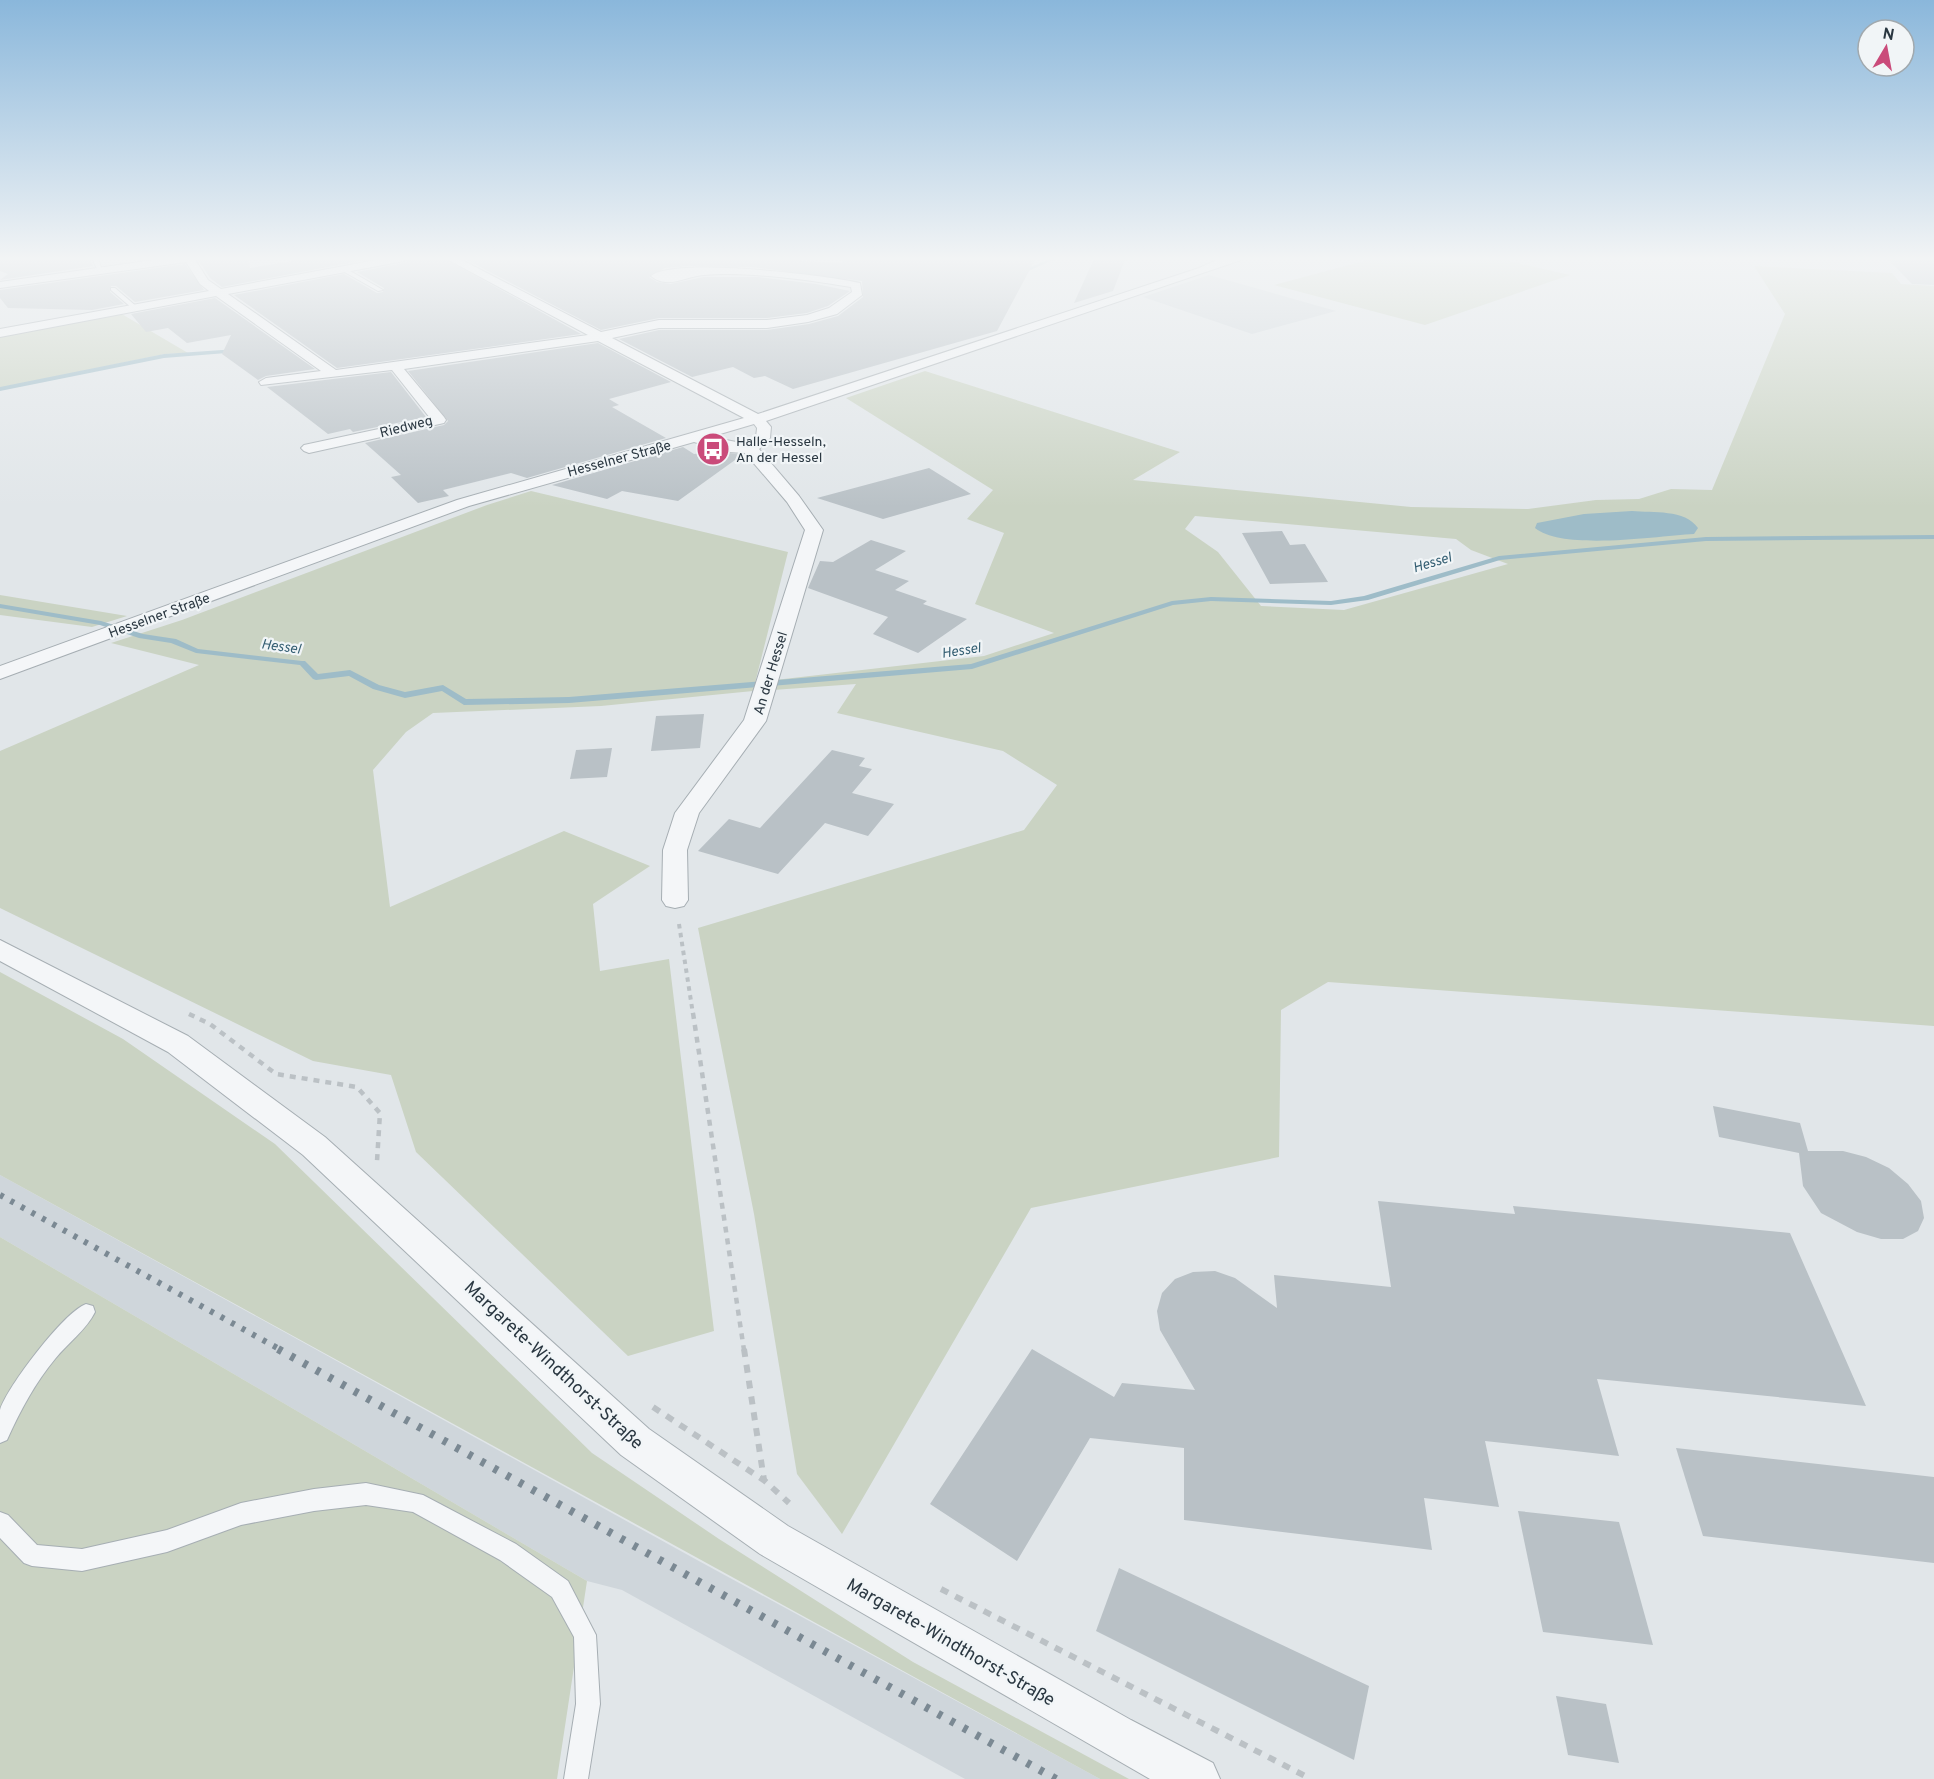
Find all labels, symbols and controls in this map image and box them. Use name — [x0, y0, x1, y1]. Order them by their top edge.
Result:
north arrow — [1856, 18, 1916, 78]
text: N — [1881, 24, 1896, 46]
street label: Riedweg — [378, 413, 435, 442]
bus stop icon: Halle-Hesseln, An der Hessel — [695, 431, 731, 467]
place label: Halle-Hesseln, An der Hessel — [736, 434, 826, 467]
street label: Hesselner Straße — [566, 437, 673, 481]
water label: Hessel — [1411, 549, 1455, 577]
street label: Hesselner Straße — [106, 590, 213, 643]
street label: An der Hessel — [751, 630, 792, 717]
water label: Hessel — [260, 636, 303, 659]
water label: Hessel — [940, 640, 984, 663]
street label: Margarete-Windthorst-Straße — [458, 1277, 648, 1455]
street label: Margarete-Windthorst-Straße — [842, 1574, 1059, 1713]

